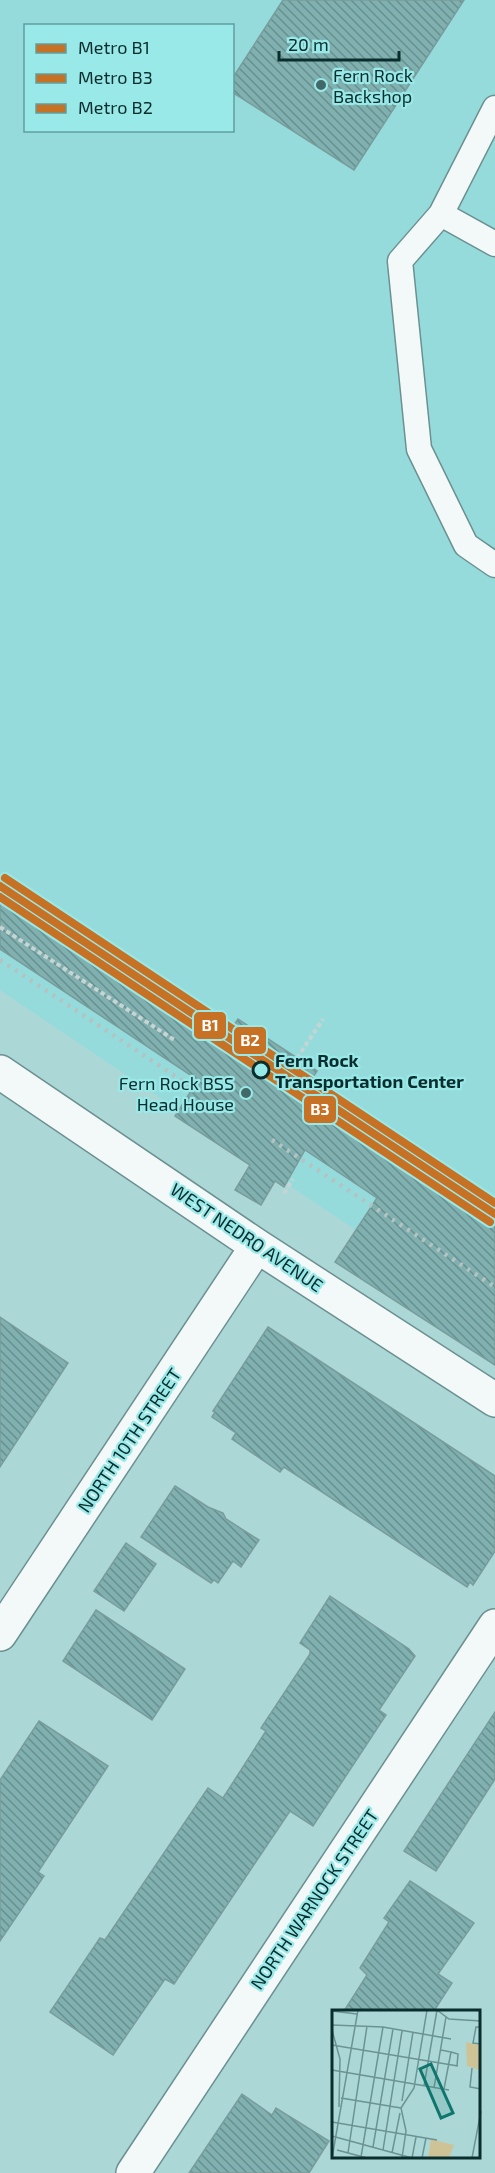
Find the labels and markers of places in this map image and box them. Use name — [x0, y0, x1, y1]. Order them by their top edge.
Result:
place label: Fern Rock Backshop — [333, 64, 413, 107]
marker: Fern Rock Backshop — [314, 78, 328, 92]
place label: Fern Rock Transportation Center — [275, 1049, 464, 1092]
marker: Fern Rock Transportation Center — [252, 1061, 270, 1079]
place label: Fern Rock BSS Head House — [119, 1072, 234, 1115]
marker: Fern Rock BSS Head House — [239, 1086, 253, 1100]

